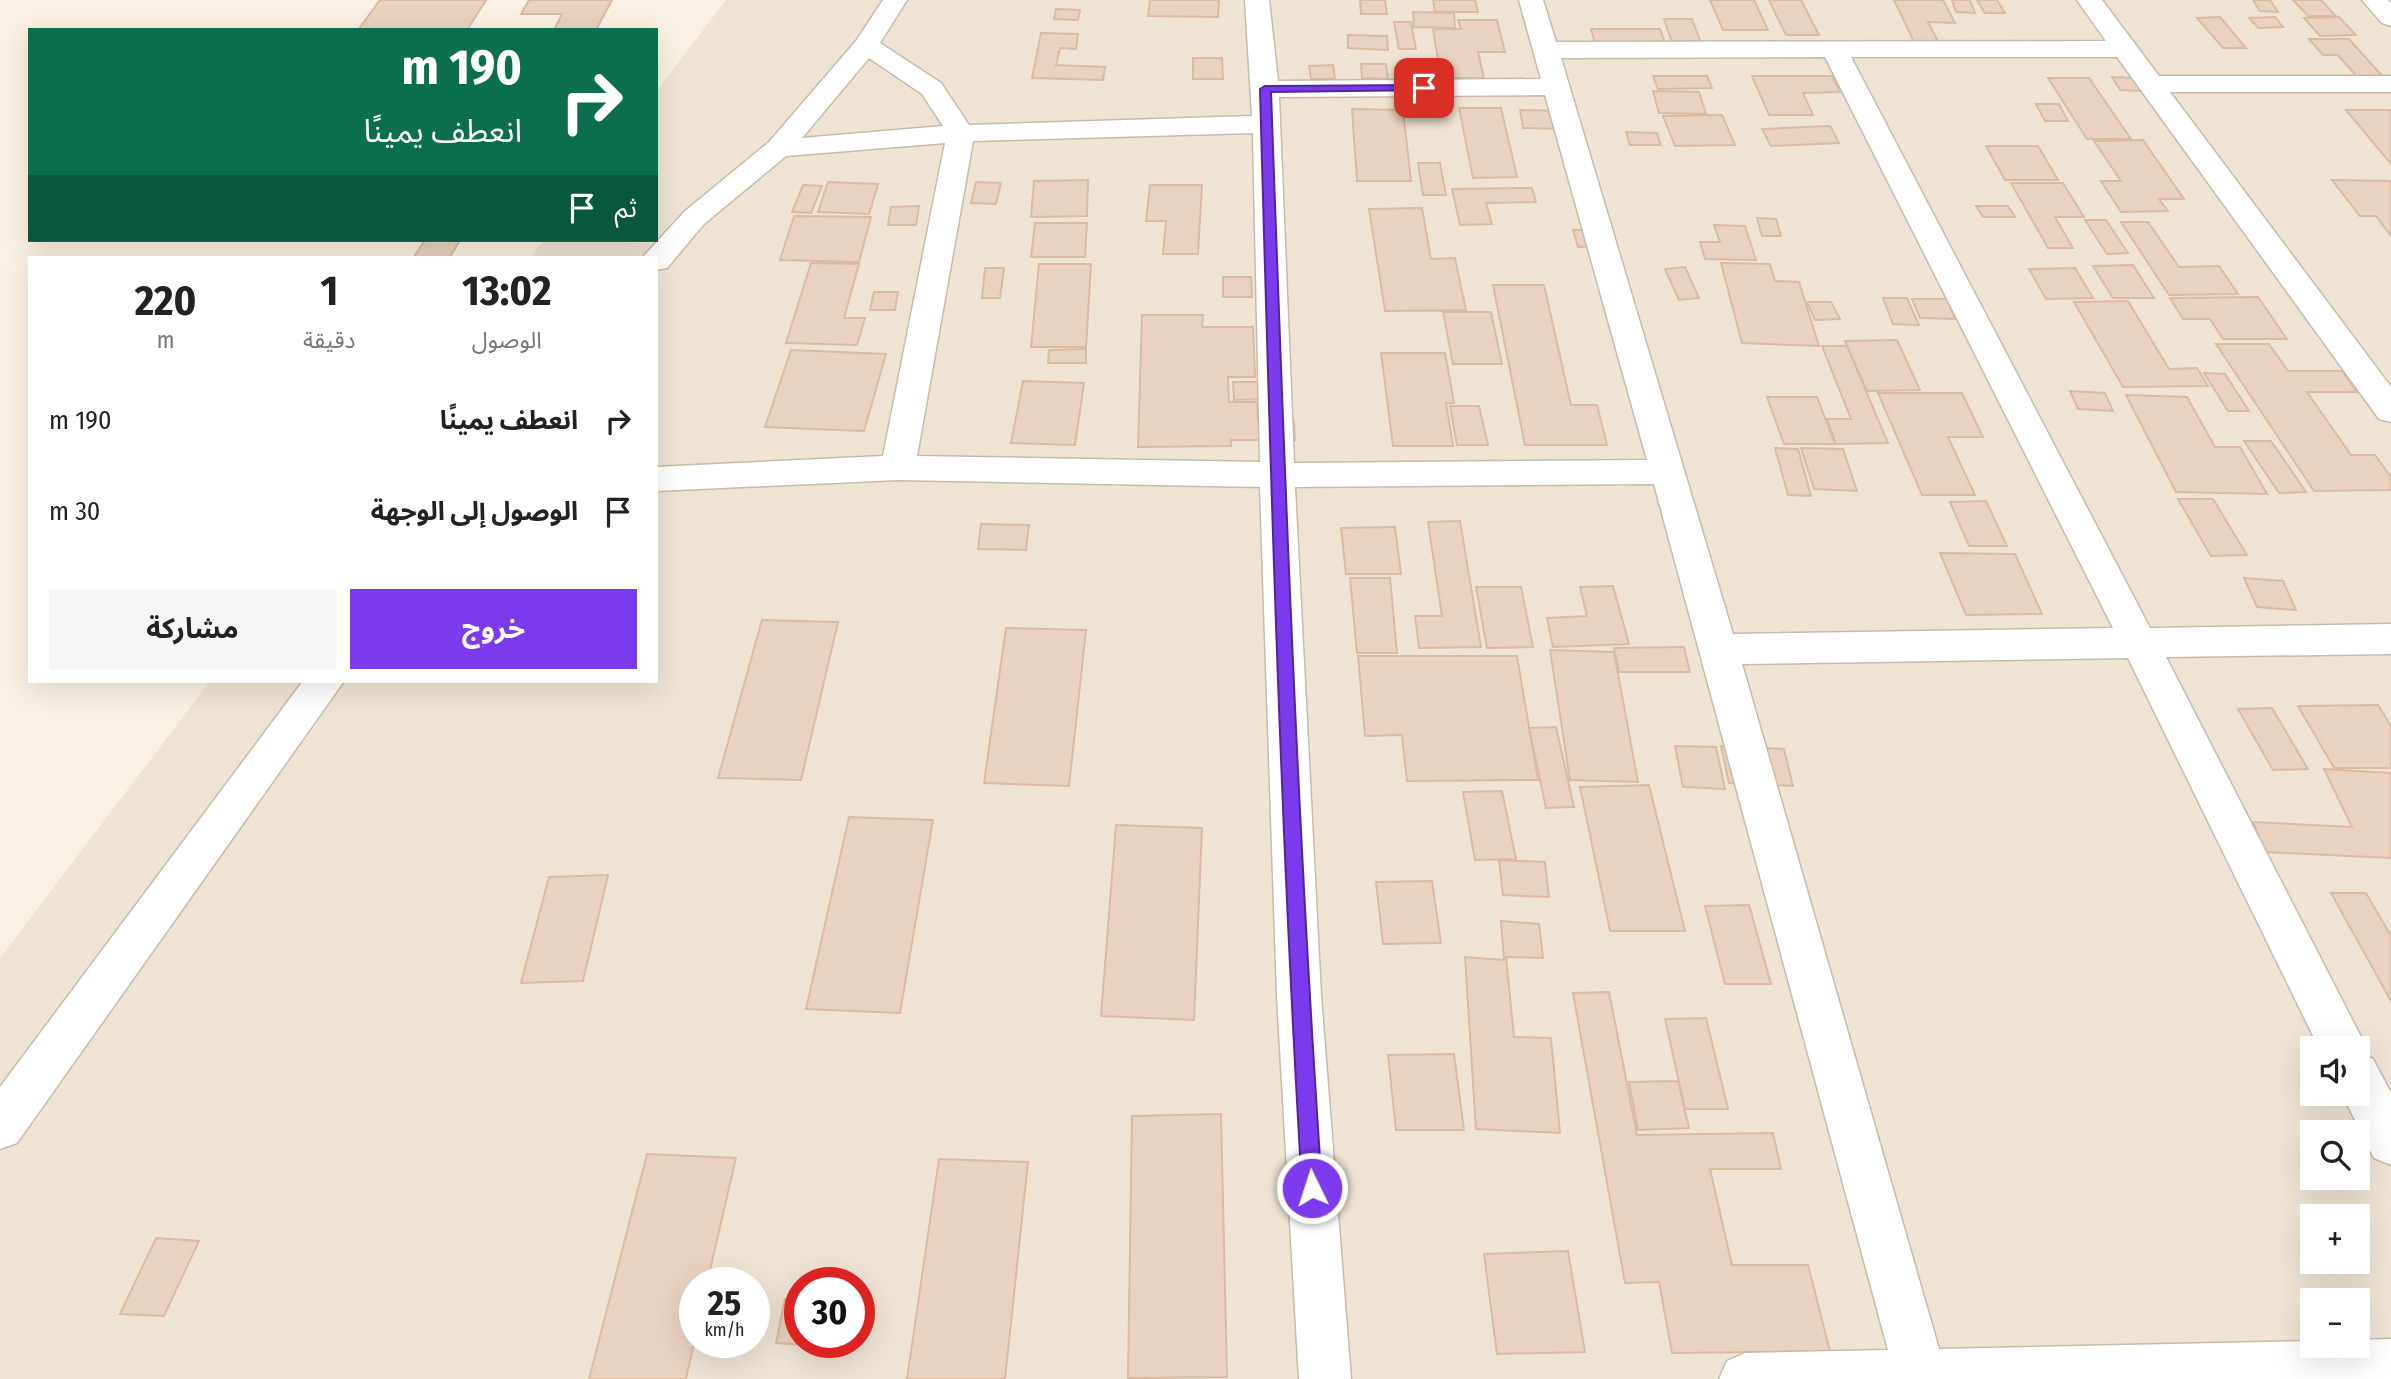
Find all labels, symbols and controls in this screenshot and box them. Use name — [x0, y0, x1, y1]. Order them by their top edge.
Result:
text: 190 m — [402, 38, 522, 97]
icon: right — [546, 56, 637, 147]
pin — [1394, 58, 1454, 118]
icon: arrive — [1405, 69, 1443, 107]
text: انعطف يمينًا — [363, 112, 522, 150]
icon: arrive — [563, 189, 601, 227]
text: ثم — [615, 193, 637, 224]
text: 1 — [320, 266, 338, 316]
text: 13:02 — [462, 266, 551, 316]
text: 220 — [135, 276, 196, 326]
text: m — [157, 326, 174, 354]
text: دقيقة — [303, 326, 355, 354]
text: الوصول — [472, 326, 542, 354]
icon: right — [599, 402, 637, 440]
text: 190 m — [49, 405, 111, 436]
text: انعطف يمينًا — [440, 405, 578, 436]
icon: arrive — [599, 493, 637, 531]
text: 30 m — [49, 496, 100, 527]
text: الوصول إلى الوجهة — [371, 496, 578, 527]
button: مشاركة — [49, 589, 336, 669]
button: خروج — [350, 589, 637, 669]
map controls — [2300, 1036, 2370, 1358]
button: sound — [2300, 1036, 2370, 1106]
button: search — [2300, 1120, 2370, 1190]
position arrow — [1275, 1151, 1349, 1225]
button: + — [2300, 1204, 2370, 1274]
speed limit sign: 30 — [784, 1267, 875, 1358]
text: 25 — [708, 1282, 741, 1324]
button: − — [2300, 1288, 2370, 1358]
text: km/h — [704, 1319, 745, 1341]

